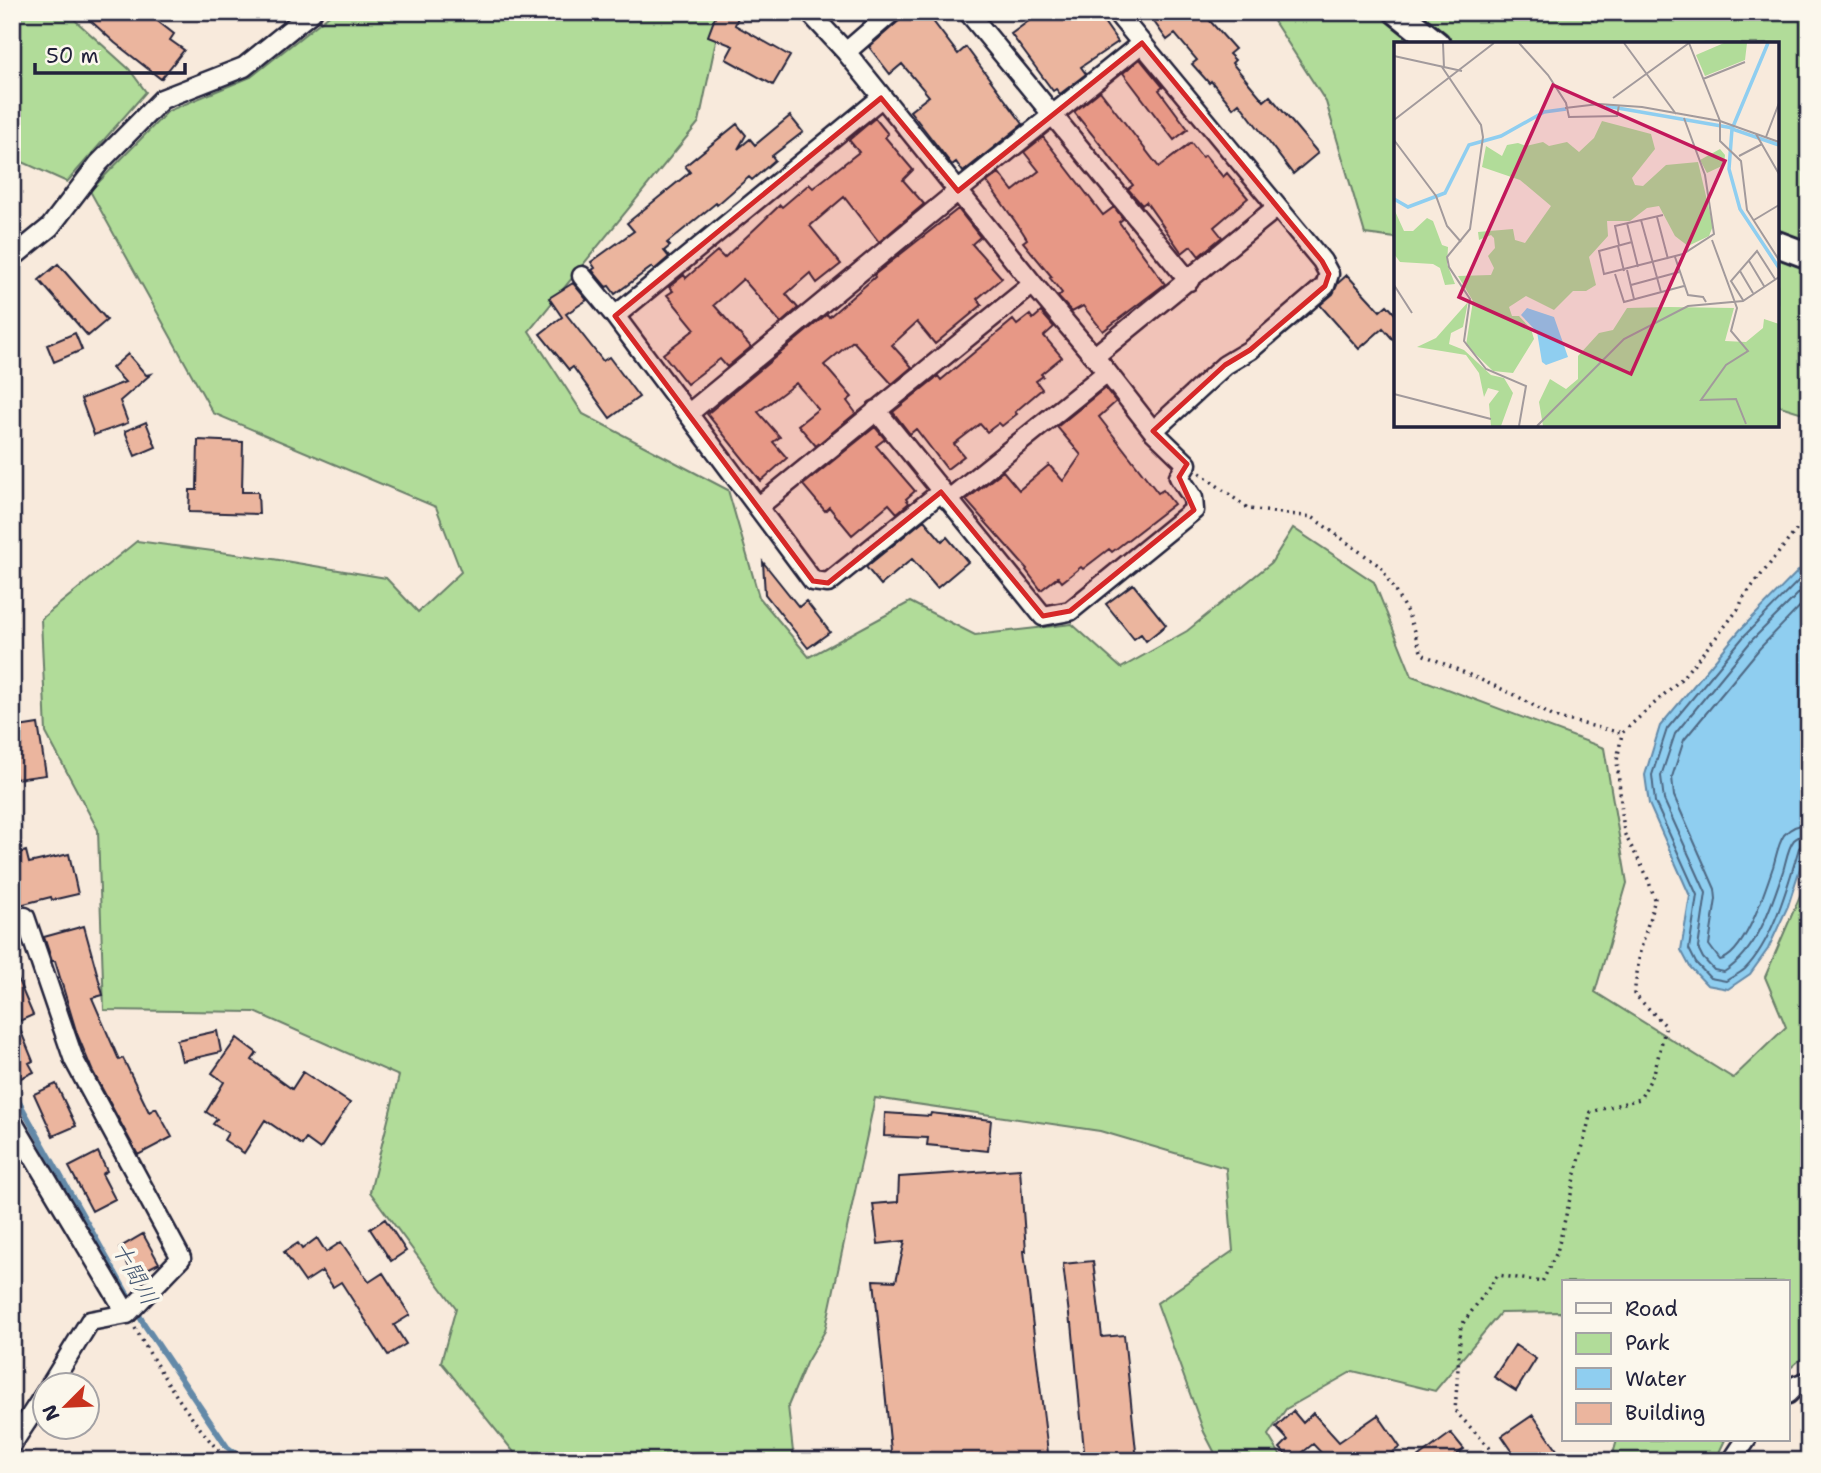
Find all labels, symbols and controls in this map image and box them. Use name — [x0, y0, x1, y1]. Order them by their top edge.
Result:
scale bar — [35, 32, 186, 76]
text: 50 m — [46, 42, 99, 70]
inset map — [1394, 42, 1779, 427]
water label: 十間川 — [105, 1236, 165, 1310]
legend — [1562, 1280, 1790, 1442]
text: Road — [1625, 1295, 1678, 1323]
text: Park — [1625, 1329, 1670, 1357]
text: Water — [1625, 1365, 1687, 1393]
north arrow — [32, 1372, 102, 1442]
text: Building — [1625, 1399, 1705, 1427]
text: N — [36, 1401, 65, 1425]

